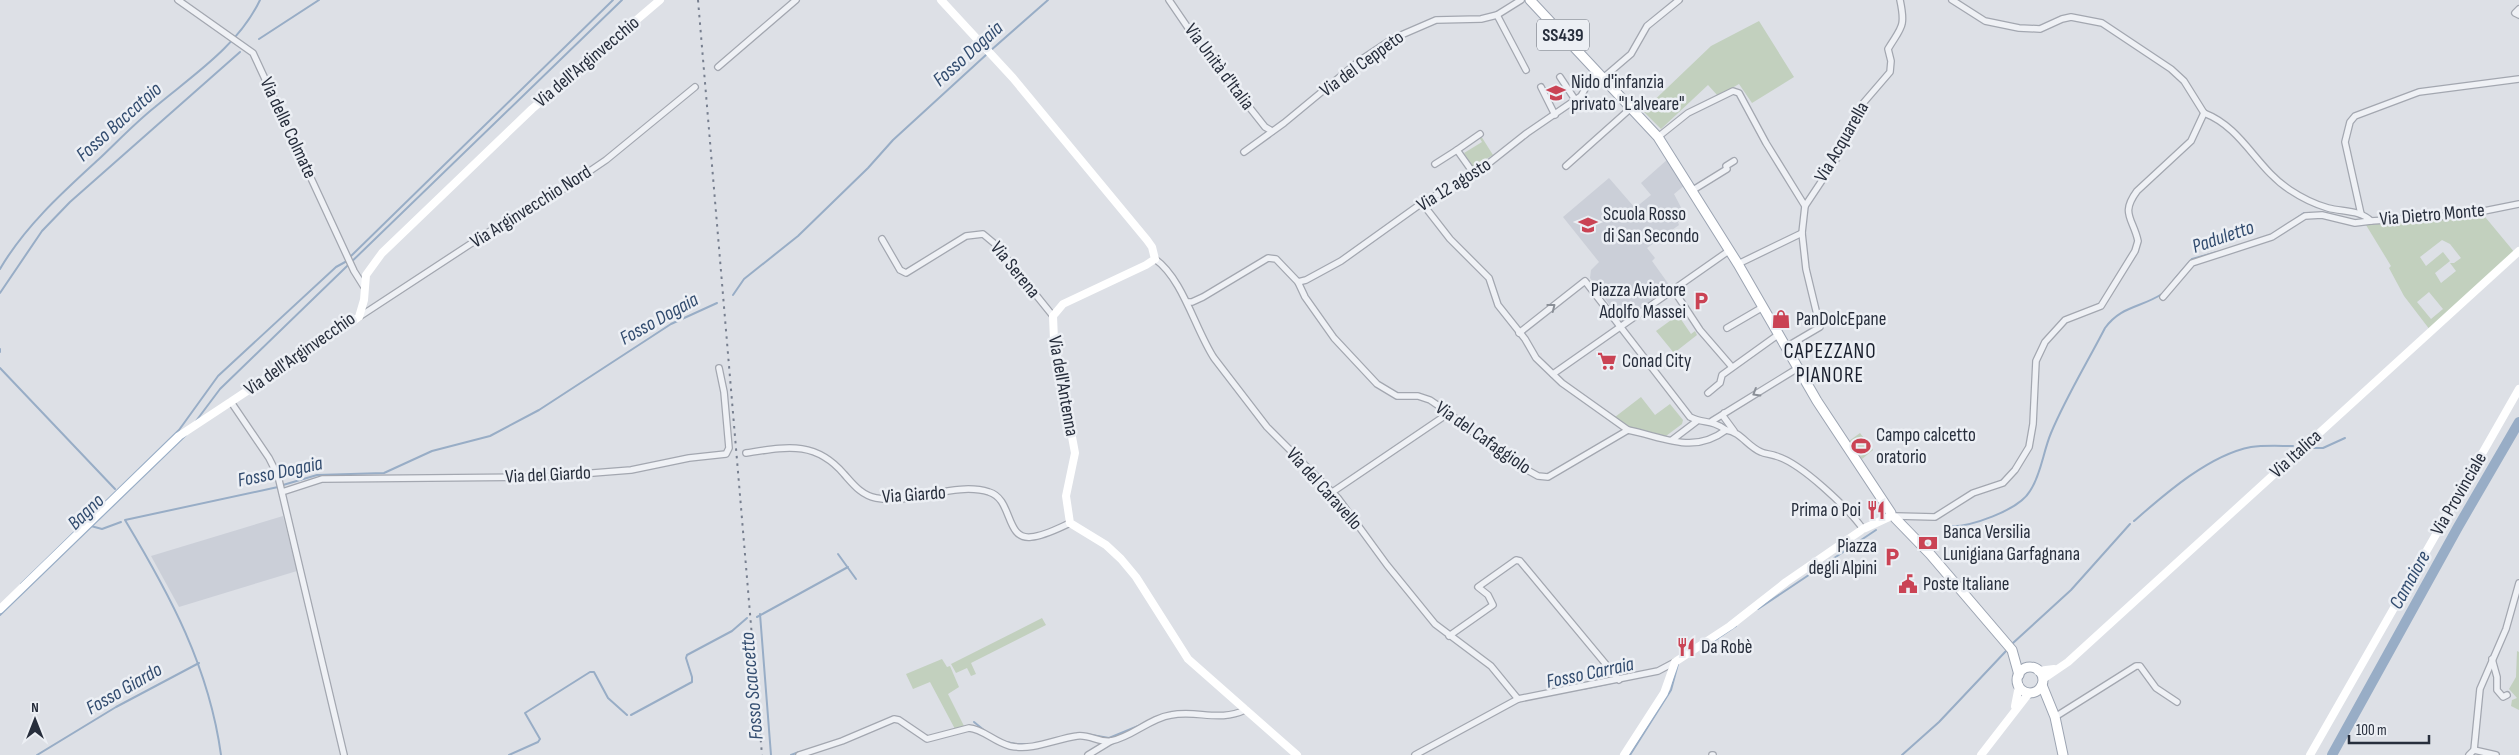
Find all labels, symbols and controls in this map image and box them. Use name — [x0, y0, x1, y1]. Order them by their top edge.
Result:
street label: Via dell'Arginvecchio — [530, 11, 644, 113]
water label: Fosso Dogaia — [928, 16, 1008, 92]
street label: Via Unità d'Italia — [1179, 19, 1259, 115]
road number: SS439 — [1537, 20, 1589, 50]
street label: Via del Ceppeto — [1316, 26, 1408, 102]
place label: Nido d'infanzia privato "L'alveare" — [1571, 71, 1685, 116]
street label: Via delle Colmate — [255, 74, 321, 182]
water label: Fosso Baccatoio — [71, 77, 167, 167]
school or university icon: Nido d'infanzia privato "L'alveare" — [1545, 82, 1567, 104]
street label: Via Acquarella — [1810, 98, 1874, 186]
street label: Via 12 agosto — [1413, 153, 1495, 217]
street label: Via Arginvecchio Nord — [466, 161, 596, 253]
street label: Via Dietro Monte — [2378, 199, 2486, 231]
place label: Scuola Rosso di San Secondo — [1603, 203, 1699, 248]
school or university icon: Scuola Rosso di San Secondo — [1577, 214, 1599, 236]
water label: Paduletto — [2189, 215, 2257, 259]
street label: Via Serena — [985, 237, 1045, 303]
place label: Piazza Aviatore Adolfo Massei — [1591, 279, 1686, 324]
water label: Fosso Dogaia — [615, 288, 703, 350]
parking icon: Piazza Aviatore Adolfo Massei — [1690, 290, 1712, 312]
one-way arrow — [1546, 304, 1556, 313]
street label: Via dell'Arginvecchio — [240, 307, 360, 401]
shop icon: PanDolcEpane — [1770, 308, 1792, 330]
place label: PanDolcEpane — [1796, 308, 1886, 331]
street label: Via dell'Antenna — [1043, 334, 1083, 438]
district label: CAPEZZANO PIANORE — [1783, 339, 1877, 388]
supermarket icon: Conad City — [1596, 350, 1618, 372]
place label: Conad City — [1622, 350, 1692, 373]
one-way arrow — [1752, 386, 1761, 396]
street label: Via del Cafaggiolo — [1431, 397, 1535, 479]
place label: Campo calcetto oratorio — [1876, 424, 1976, 469]
street label: Via Italica — [2265, 425, 2327, 483]
sports icon: Campo calcetto oratorio — [1850, 435, 1872, 457]
street label: Via del Caravello — [1281, 443, 1367, 535]
street label: Via Provinciale — [2426, 448, 2492, 540]
water label: Fosso Dogaia — [235, 451, 325, 493]
street label: Via del Giardo — [505, 461, 591, 489]
street label: Via Giardo — [881, 481, 947, 509]
water label: Bagno — [63, 489, 109, 535]
place label: Prima o Poi — [1791, 499, 1861, 522]
restaurant icon: Prima o Poi — [1865, 499, 1887, 521]
place label: Banca Versilia Lunigiana Garfagnana — [1943, 521, 2080, 566]
bank icon: Banca Versilia Lunigiana Garfagnana — [1917, 532, 1939, 554]
place label: Piazza degli Alpini — [1808, 535, 1877, 580]
parking icon: Piazza degli Alpini — [1881, 546, 1903, 568]
water label: Camaiore — [2384, 546, 2436, 613]
public building icon: Poste Italiane — [1897, 573, 1919, 595]
place label: Poste Italiane — [1923, 573, 2009, 596]
water label: Fosso Scaccetto — [735, 631, 769, 741]
restaurant icon: Da Robè — [1675, 636, 1697, 658]
place label: Da Robè — [1701, 636, 1753, 659]
water label: Fosso Carraia — [1544, 652, 1636, 694]
water label: Fosso Giardo — [82, 658, 166, 720]
north arrow — [10, 695, 60, 745]
text: N — [31, 699, 39, 716]
scale bar — [2349, 712, 2429, 744]
text: 100 m — [2356, 721, 2387, 740]

